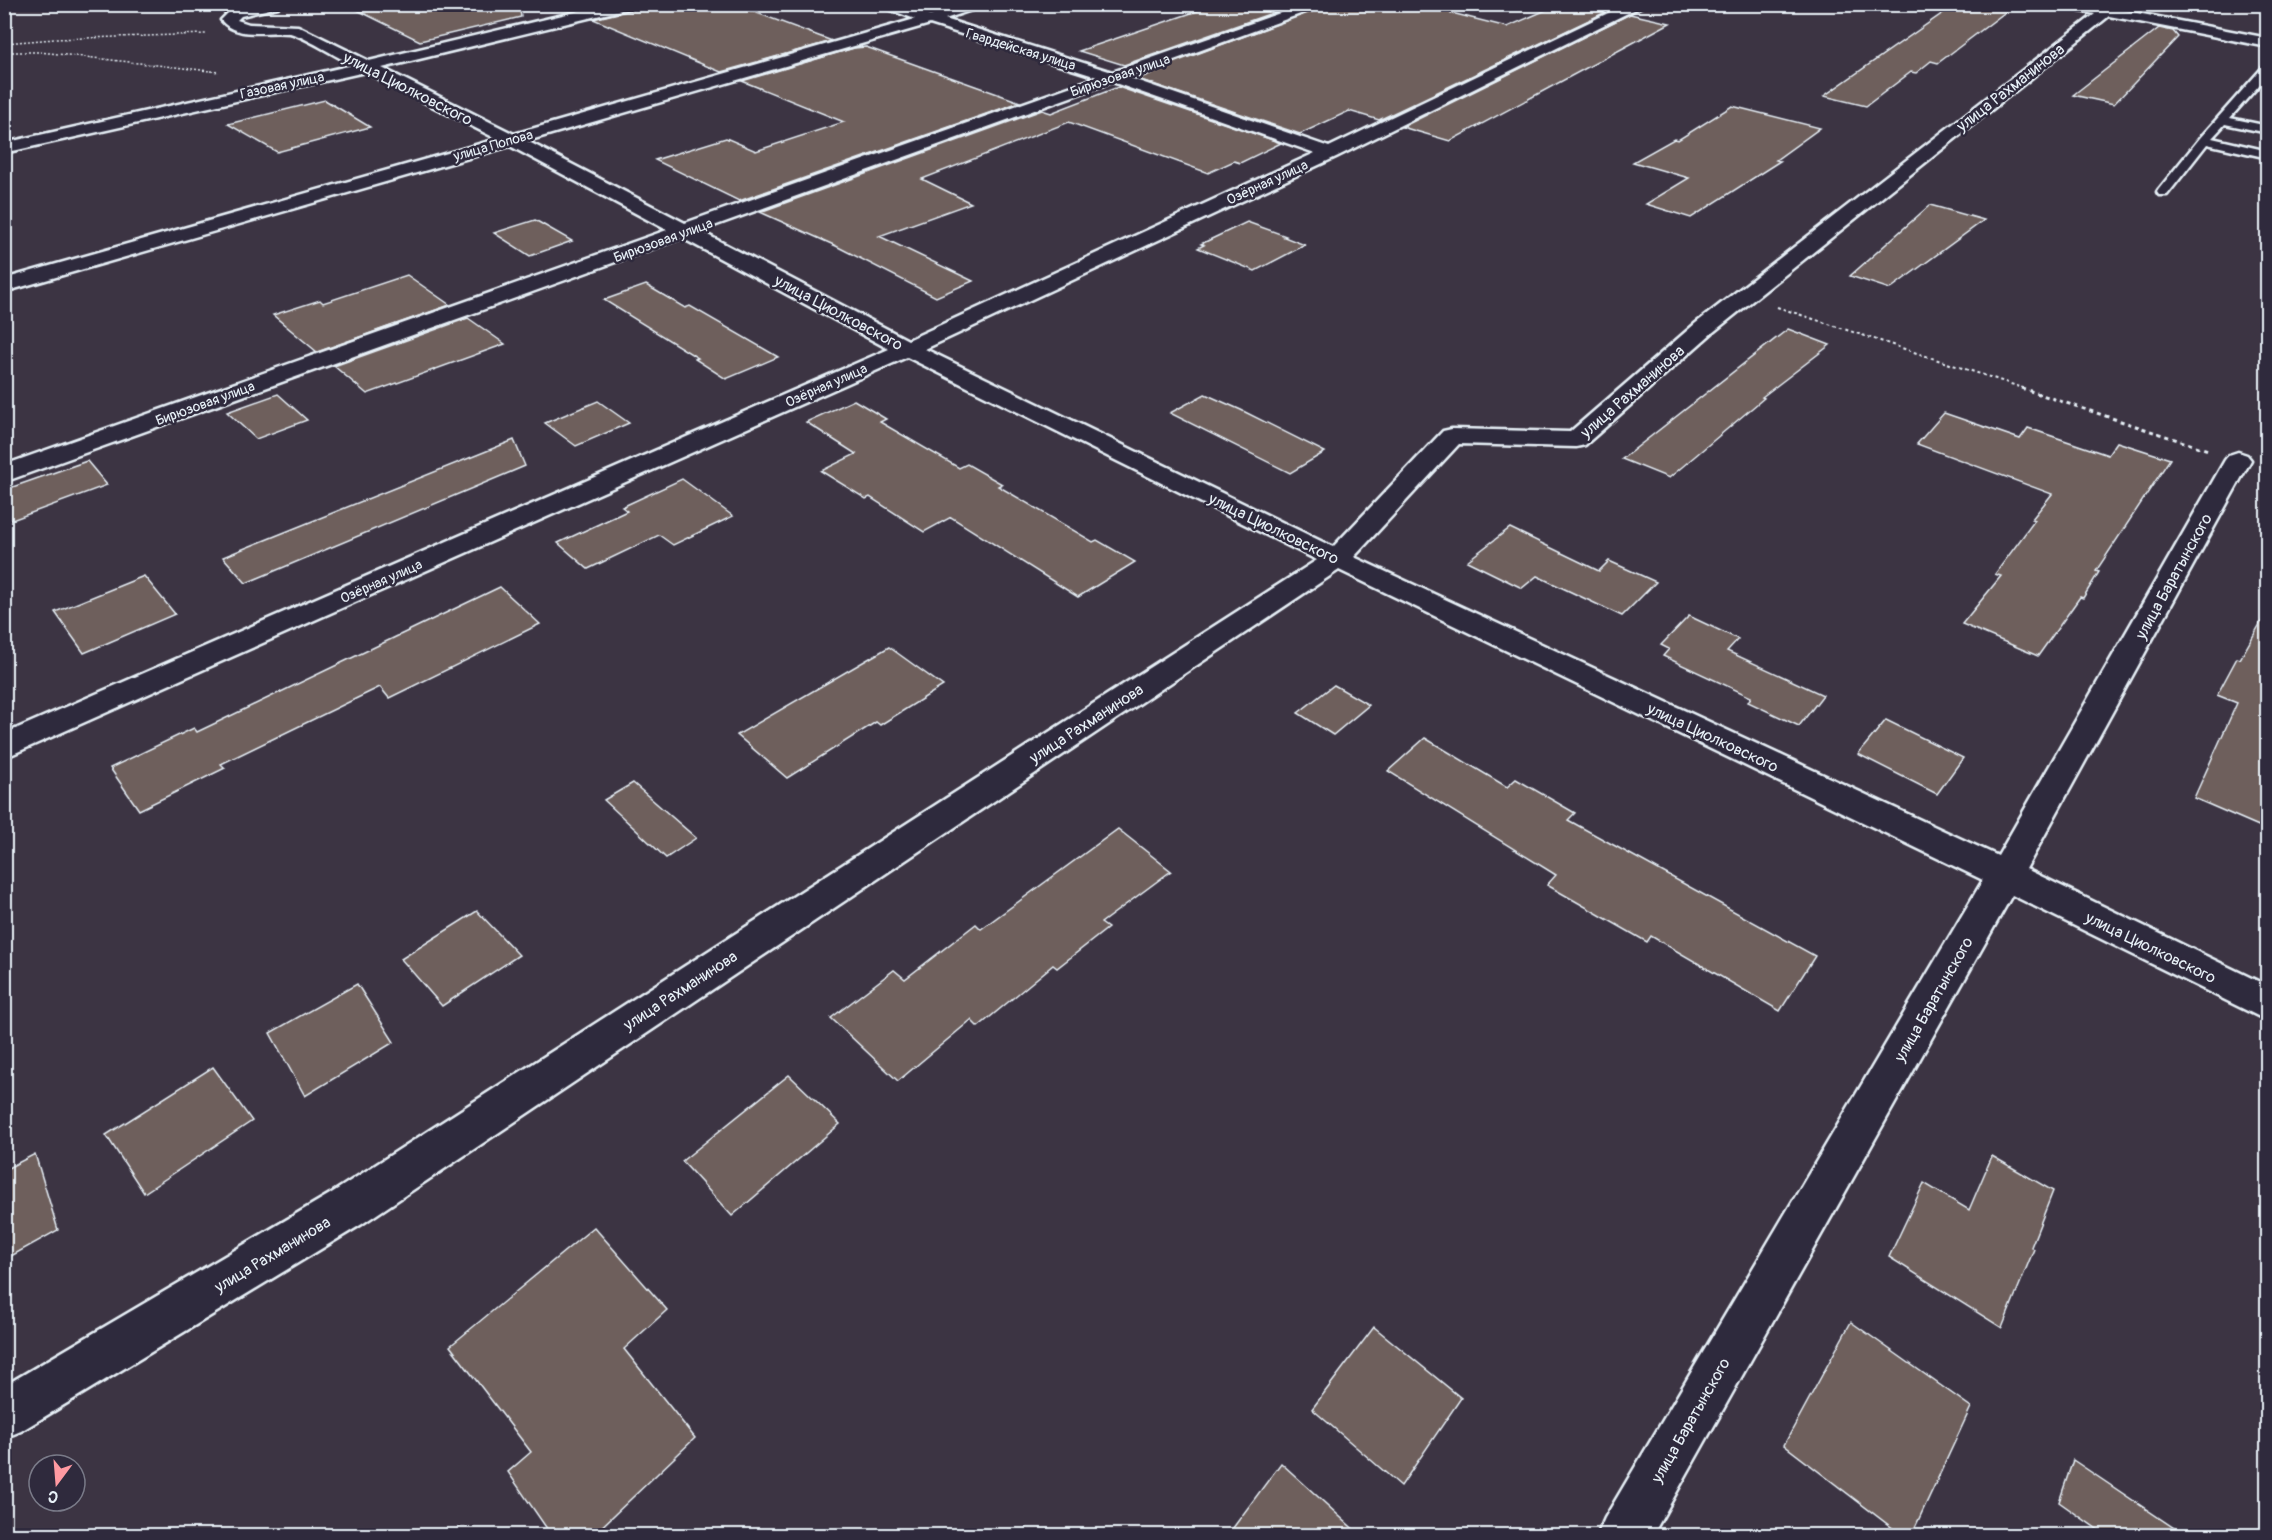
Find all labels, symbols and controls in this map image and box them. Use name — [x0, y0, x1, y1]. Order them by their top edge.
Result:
street label: Гвардейская улица — [964, 25, 1078, 74]
street label: улица Рахманинова — [1952, 39, 2069, 137]
street label: улица Циолковского — [339, 47, 476, 130]
street label: Бирюзовая улица — [1068, 50, 1172, 100]
street label: Газовая улица — [239, 68, 326, 103]
street label: улица Попова — [450, 126, 535, 165]
street label: Озёрная улица — [1224, 156, 1311, 209]
street label: Бирюзовая улица — [611, 215, 715, 266]
street label: улица Циолковского — [770, 270, 907, 355]
street label: улица Рахманинова — [1576, 341, 1689, 443]
street label: Озёрная улица — [783, 360, 870, 411]
street label: Бирюзовая улица — [153, 378, 257, 429]
street label: улица Циолковского — [1204, 488, 1342, 569]
street label: улица Баратынского — [2131, 510, 2217, 644]
street label: Озёрная улица — [338, 556, 425, 607]
street label: улица Рахманинова — [1025, 680, 1147, 769]
street label: улица Циолковского — [1643, 698, 1782, 777]
street label: улица Циолковского — [2081, 907, 2219, 988]
street label: улица Баратынского — [1890, 933, 1978, 1066]
street label: улица Рахманинова — [619, 947, 741, 1036]
street label: улица Рахманинова — [210, 1212, 334, 1298]
street label: улица Баратынского — [1647, 1354, 1735, 1487]
north arrow — [27, 1453, 87, 1513]
text: С — [46, 1485, 61, 1507]

